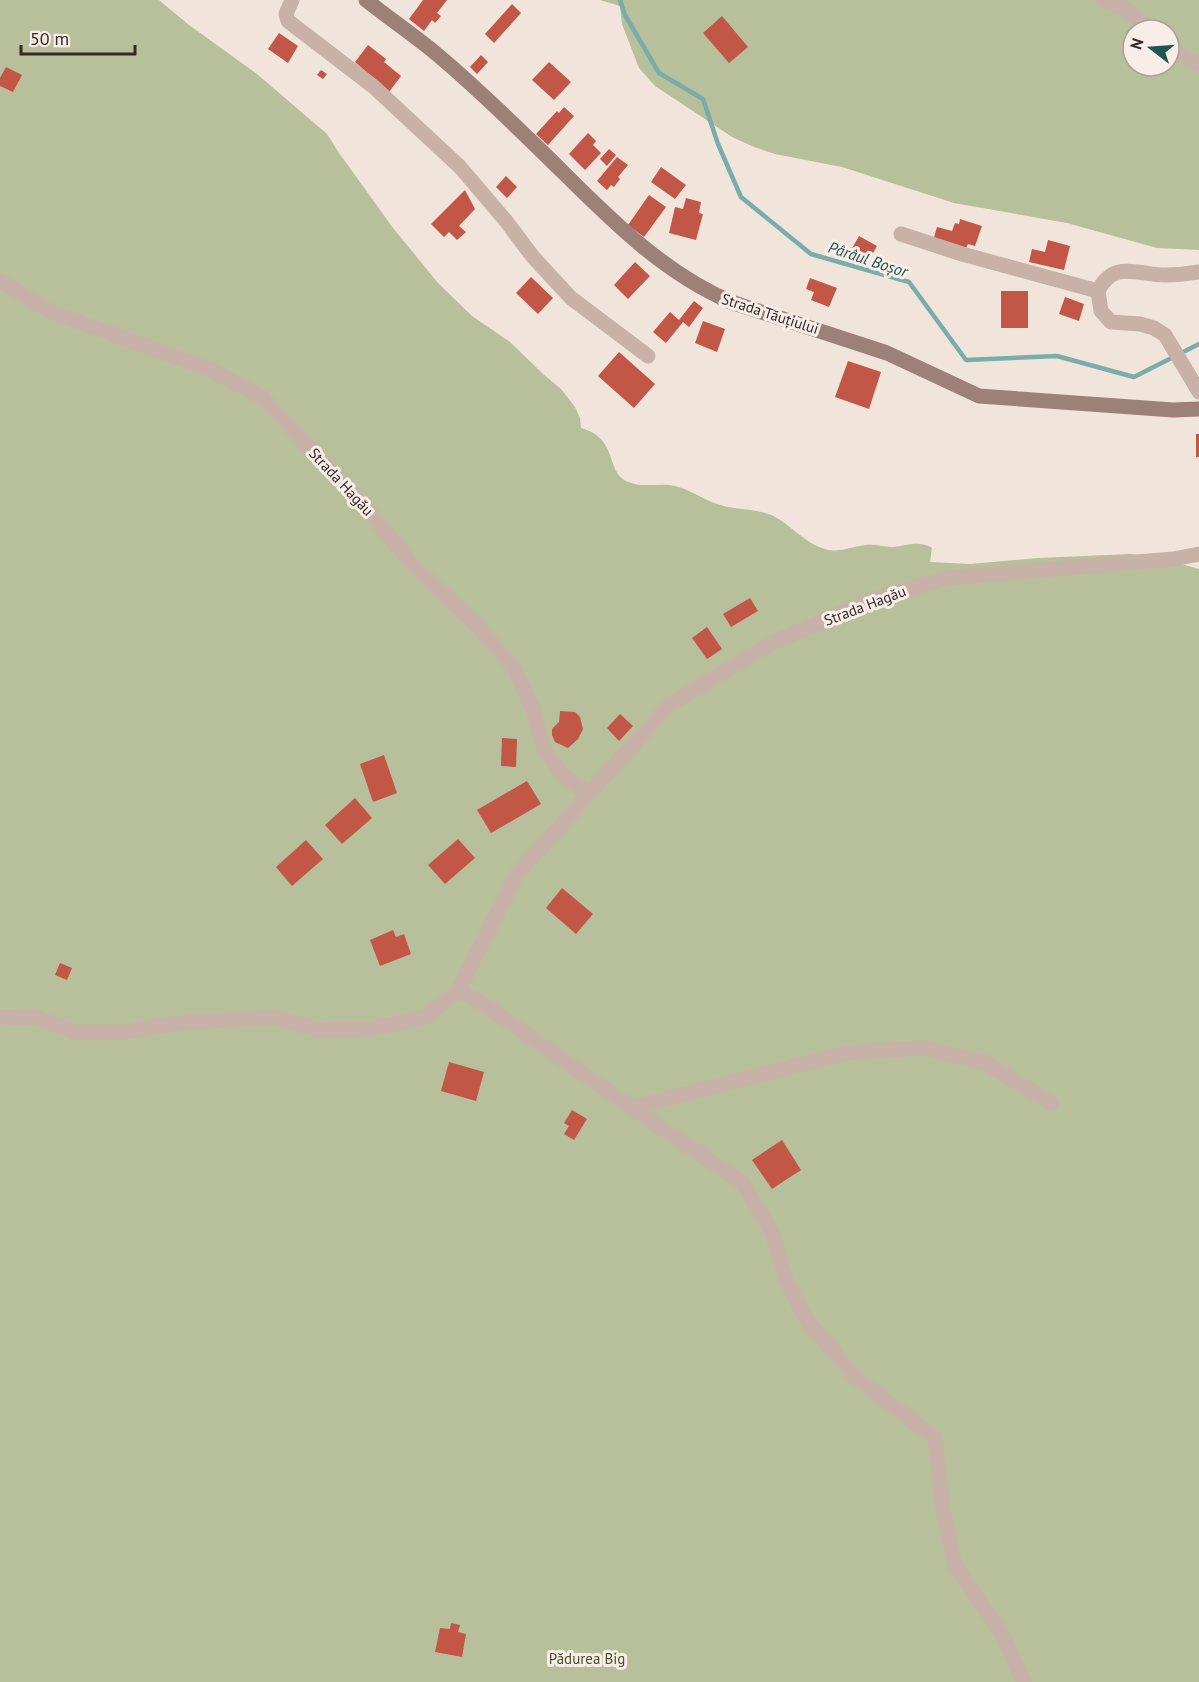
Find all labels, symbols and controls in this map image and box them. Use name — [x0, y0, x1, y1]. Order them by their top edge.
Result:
scale bar — [21, 18, 135, 56]
north arrow — [1121, 18, 1181, 78]
text: 50 m — [30, 27, 69, 50]
text: N — [1126, 36, 1148, 52]
water label: Pârâul Boșor — [826, 237, 912, 282]
street label: Strada Tăuțiului — [719, 289, 821, 338]
street label: Strada Hagău — [305, 444, 378, 520]
street label: Strada Hagău — [821, 581, 908, 630]
park label: Pădurea Big — [549, 1649, 625, 1668]

